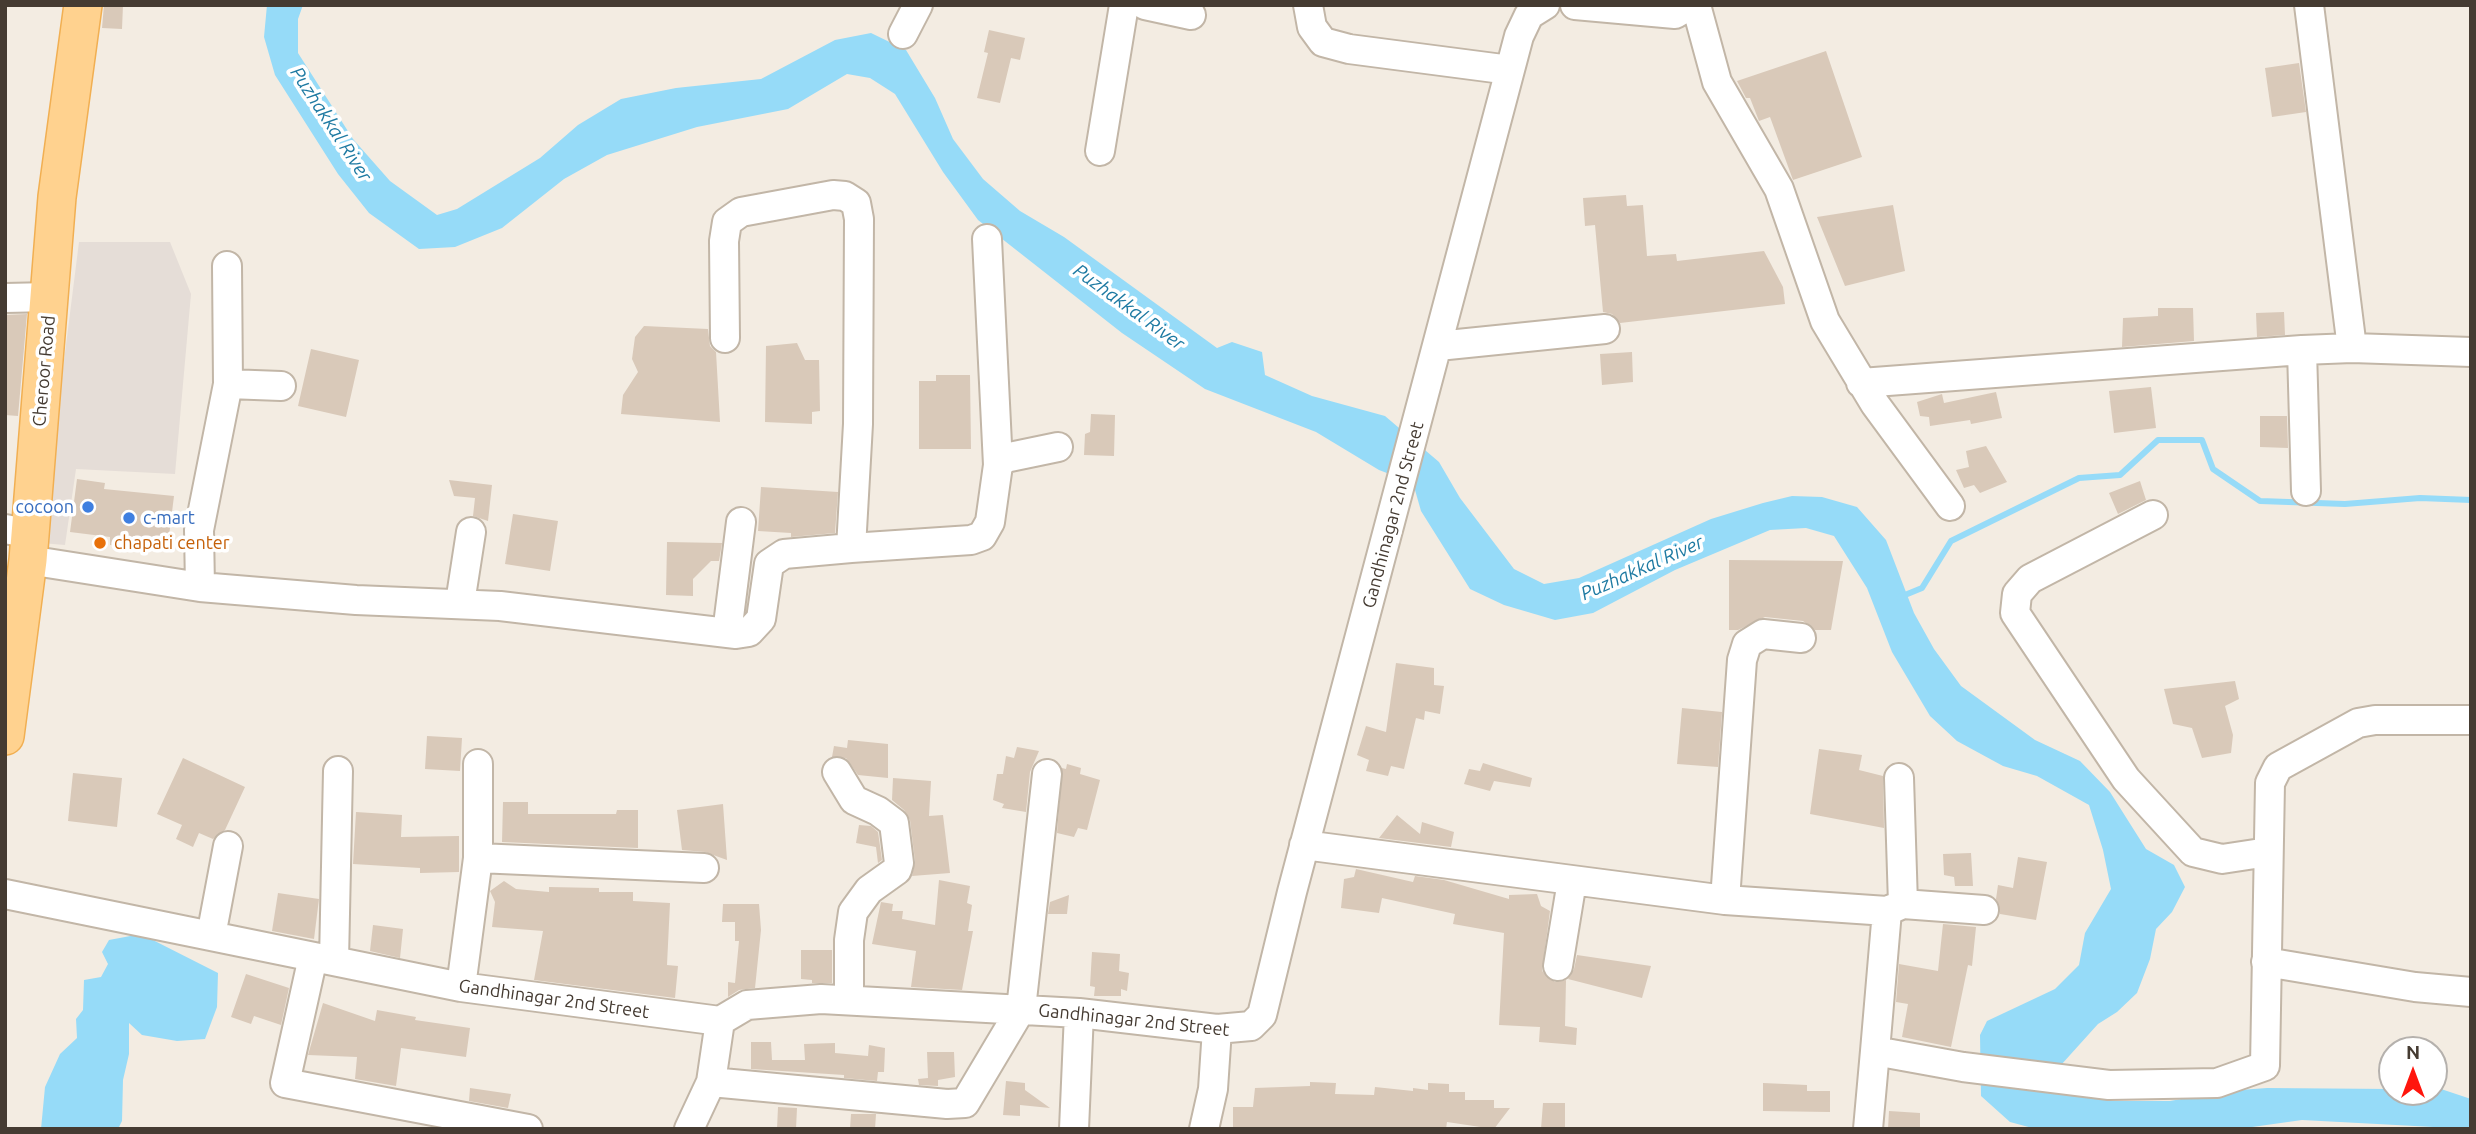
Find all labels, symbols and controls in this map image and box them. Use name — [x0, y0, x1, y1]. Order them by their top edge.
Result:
water label: Puzhakkal River — [285, 62, 377, 186]
water label: Puzhakkal River — [1069, 259, 1189, 355]
street label: Cheroor Road — [28, 314, 60, 428]
street label: Gandhinagar 2nd Street — [1358, 419, 1428, 611]
place label: cocoon — [16, 496, 74, 518]
marker: cocoon — [80, 499, 96, 515]
place label: c-mart — [143, 507, 195, 529]
marker: c-mart — [121, 510, 137, 526]
water label: Puzhakkal River — [1577, 531, 1707, 605]
place label: chapati center — [114, 532, 230, 554]
marker: chapati center — [92, 535, 108, 551]
street label: Gandhinagar 2nd Street — [457, 975, 651, 1023]
street label: Gandhinagar 2nd Street — [1037, 999, 1231, 1041]
north arrow — [2378, 1036, 2448, 1106]
text: N — [2406, 1041, 2420, 1063]

